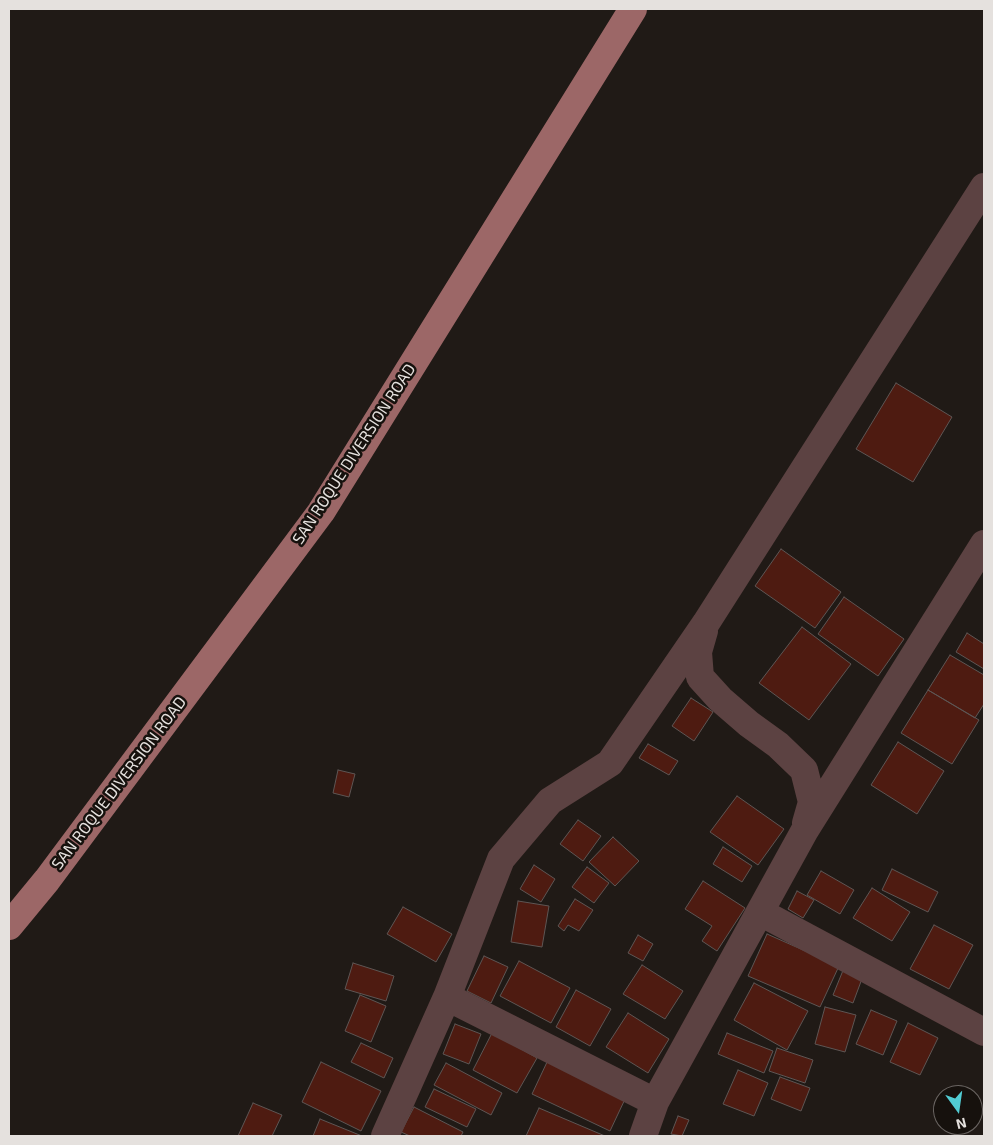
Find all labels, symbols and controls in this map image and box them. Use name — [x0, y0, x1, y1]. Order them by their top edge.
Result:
street label: SAN ROQUE DIVERSION ROAD — [288, 360, 420, 548]
street label: SAN ROQUE DIVERSION ROAD — [48, 693, 190, 873]
north arrow — [933, 1085, 983, 1135]
text: N — [955, 1115, 968, 1134]

